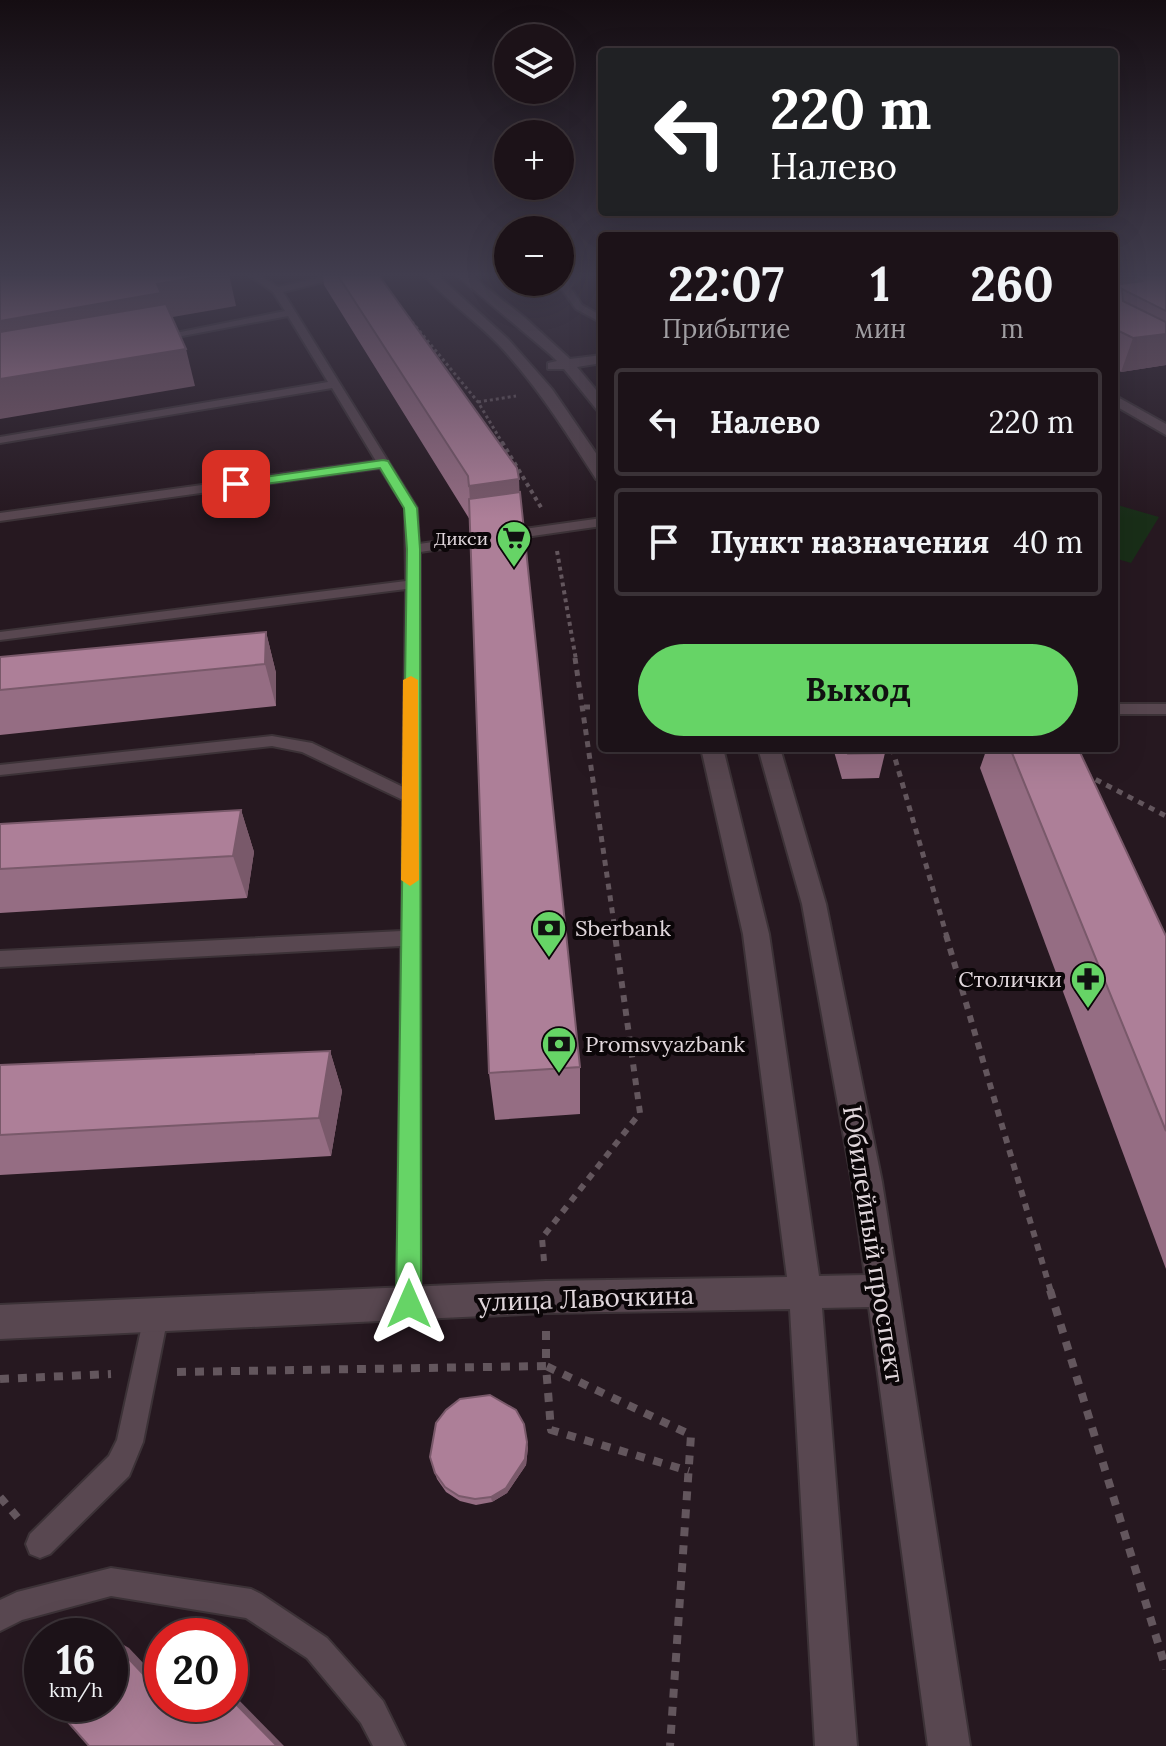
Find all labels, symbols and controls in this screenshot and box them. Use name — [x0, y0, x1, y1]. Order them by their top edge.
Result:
map controls — [494, 24, 574, 296]
button: layers — [494, 24, 574, 104]
text: 220 m — [770, 73, 932, 144]
icon: left — [638, 80, 742, 184]
button: + — [494, 120, 574, 200]
text: Налево — [770, 143, 897, 189]
button: − — [494, 216, 574, 296]
text: 22:07 — [668, 253, 784, 314]
text: 1 — [871, 253, 890, 314]
text: 260 — [970, 253, 1054, 314]
text: Прибытие — [662, 312, 790, 345]
text: мин — [854, 312, 906, 345]
text: m — [1000, 312, 1024, 345]
icon: left — [642, 400, 686, 444]
text: Налево — [710, 403, 820, 441]
text: 220 m — [988, 403, 1074, 441]
pin — [202, 450, 270, 518]
icon: arrive — [214, 462, 258, 506]
supermarket icon: Дикси — [495, 519, 533, 569]
icon: arrive — [642, 520, 686, 564]
text: Пункт назначения — [710, 523, 989, 561]
text: 40 m — [1013, 523, 1083, 561]
place label: Дикси — [434, 527, 488, 550]
button: Выход — [638, 644, 1078, 736]
bank icon: Sberbank — [530, 909, 568, 959]
place label: Sberbank — [575, 914, 671, 942]
pharmacy icon: Столички — [1069, 960, 1107, 1010]
place label: Столички — [958, 965, 1062, 993]
bank icon: Promsvyazbank — [540, 1025, 578, 1075]
place label: Promsvyazbank — [585, 1030, 745, 1058]
street label: Юбилейный проспект — [836, 1103, 912, 1385]
position arrow — [367, 1262, 451, 1346]
street label: улица Лавочкина — [477, 1278, 695, 1318]
speed limit sign: 20 — [144, 1618, 248, 1722]
text: 16 — [56, 1634, 96, 1685]
text: km/h — [49, 1677, 103, 1702]

